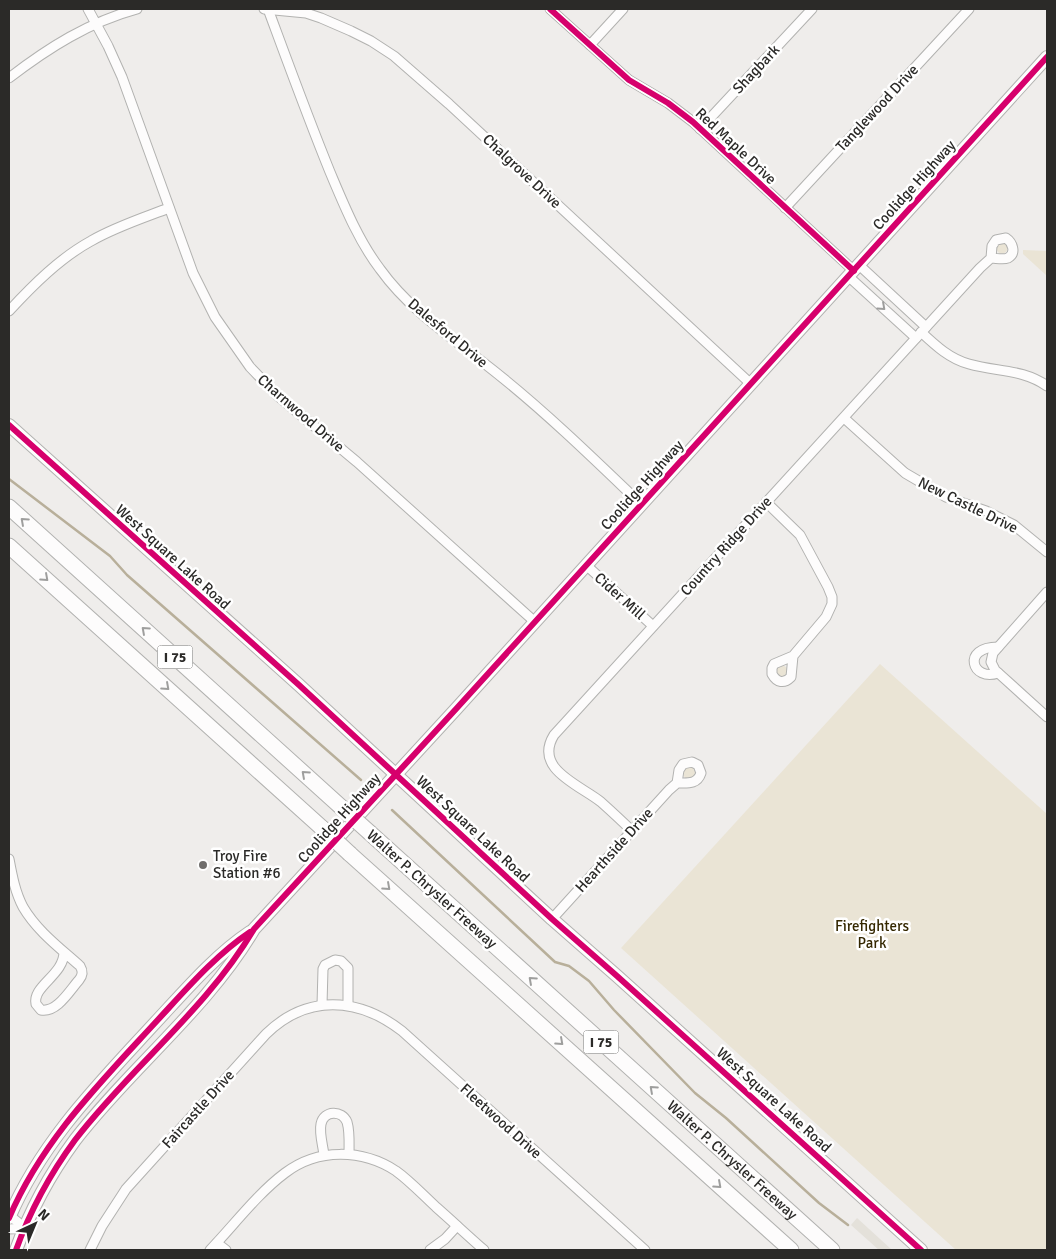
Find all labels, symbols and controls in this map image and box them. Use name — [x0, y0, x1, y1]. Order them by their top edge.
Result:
street label: Shagbark — [729, 40, 784, 97]
street label: Tanglewood Drive — [832, 61, 922, 155]
street label: Red Maple Drive — [692, 104, 780, 188]
street label: Chalgrove Drive — [479, 130, 565, 212]
street label: Coolidge Highway — [869, 136, 959, 234]
street label: Dalesford Drive — [405, 294, 491, 372]
one-way arrow — [877, 301, 886, 310]
street label: Charnwood Drive — [254, 370, 348, 456]
street label: Coolidge Highway — [597, 436, 687, 534]
street label: New Castle Drive — [915, 473, 1021, 537]
street label: Country Ridge Drive — [677, 492, 775, 600]
street label: West Square Lake Road — [112, 501, 234, 613]
one-way arrow — [21, 518, 30, 527]
street label: Cider Mill — [591, 568, 649, 624]
one-way arrow — [39, 573, 48, 582]
one-way arrow — [141, 627, 150, 636]
road number: I 75 — [158, 646, 192, 669]
one-way arrow — [160, 682, 169, 691]
street label: Coolidge Highway — [294, 769, 384, 867]
one-way arrow — [301, 771, 310, 780]
street label: West Square Lake Road — [413, 772, 533, 886]
street label: Hearthside Drive — [571, 804, 657, 896]
street label: Walter P. Chrysler Freeway — [363, 826, 501, 952]
place label: Troy Fire Station #6 — [213, 847, 281, 882]
marker: Troy Fire Station #6 — [197, 859, 209, 871]
one-way arrow — [381, 881, 390, 890]
park label: Firefighters Park — [835, 917, 910, 952]
one-way arrow — [529, 977, 538, 986]
road number: I 75 — [584, 1030, 618, 1054]
one-way arrow — [554, 1036, 563, 1045]
street label: West Square Lake Road — [713, 1044, 835, 1156]
street label: Faircastle Drive — [158, 1066, 238, 1152]
street label: Fleetwood Drive — [457, 1080, 545, 1162]
one-way arrow — [649, 1086, 658, 1095]
street label: Walter P. Chrysler Freeway — [663, 1097, 801, 1223]
one-way arrow — [712, 1179, 721, 1188]
north arrow — [10, 1199, 60, 1249]
text: N — [34, 1206, 53, 1225]

